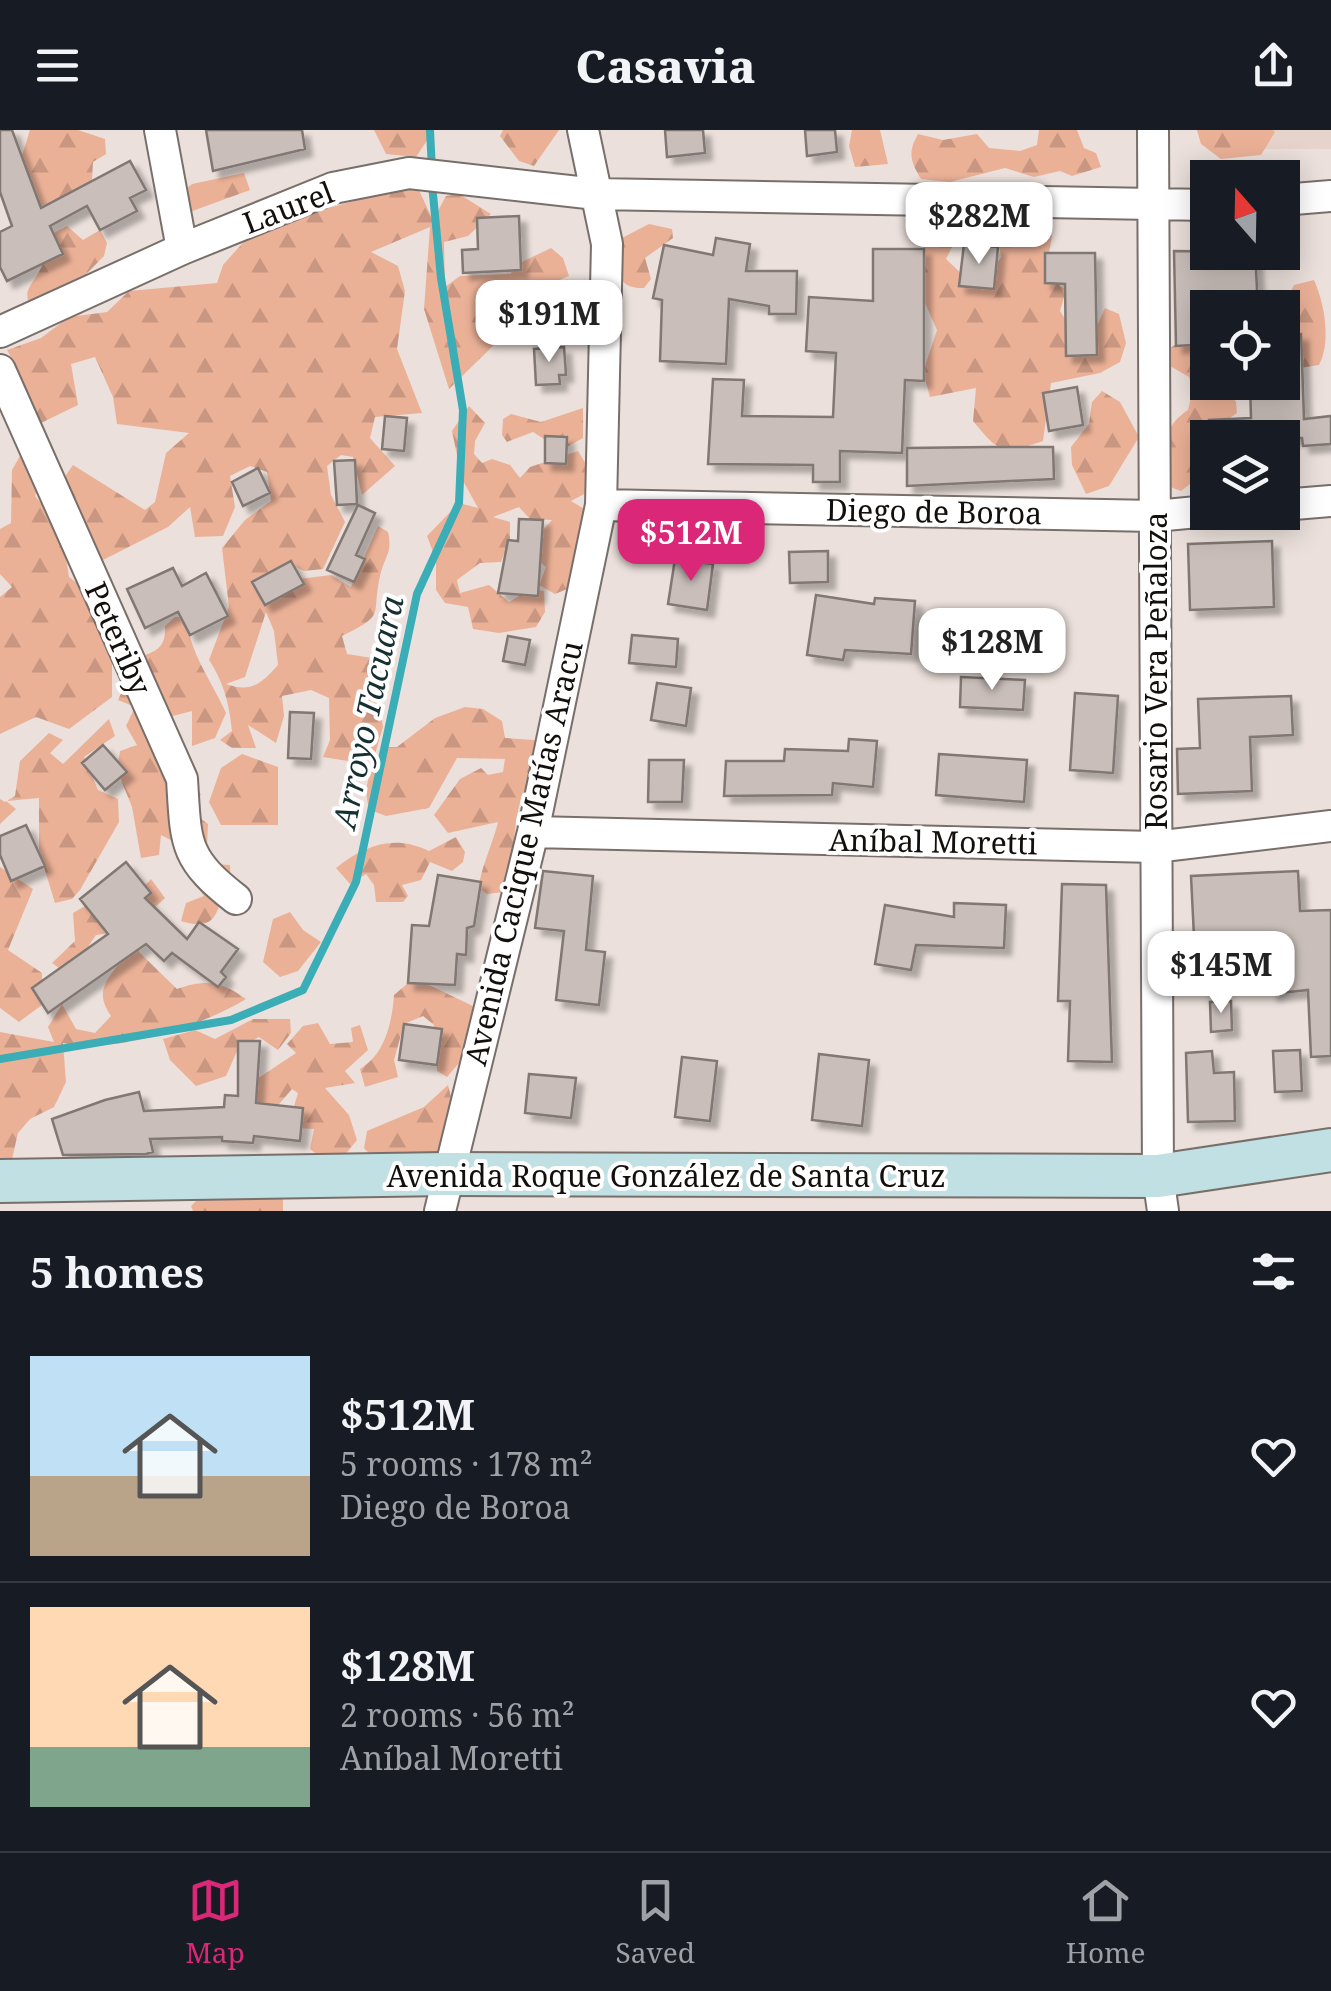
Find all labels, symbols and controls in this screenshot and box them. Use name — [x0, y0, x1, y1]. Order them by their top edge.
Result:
text: Casavia — [575, 35, 756, 96]
icon: menu — [30, 38, 85, 93]
icon: share — [1246, 38, 1301, 93]
north arrow — [1190, 160, 1300, 270]
map controls — [1190, 160, 1300, 530]
street label: Laurel — [237, 171, 339, 243]
pin: $282M — [909, 182, 1049, 267]
text: $282M — [928, 193, 1030, 236]
pin: $191M — [479, 280, 619, 365]
button: locate — [1190, 290, 1300, 400]
text: $191M — [498, 291, 600, 334]
button: layers — [1190, 420, 1300, 530]
street label: Diego de Boroa — [826, 489, 1042, 533]
pin: $512M — [621, 499, 761, 584]
text: $512M — [640, 510, 742, 553]
street label: Rosario Vera Peñaloza — [1135, 512, 1176, 830]
street label: Peteriby — [76, 575, 162, 701]
water label: Arroyo Tacuara — [321, 591, 413, 834]
pin: $128M — [922, 608, 1062, 693]
text: $128M — [941, 619, 1043, 662]
street label: Avenida Cacique Matías Aracu — [454, 637, 592, 1069]
street label: Aníbal Moretti — [828, 819, 1038, 863]
pin: $145M — [1151, 931, 1291, 1016]
text: $145M — [1170, 942, 1272, 985]
street label: Avenida Roque González de Santa Cruz — [387, 1155, 945, 1196]
text: 5 homes — [30, 1243, 204, 1300]
icon: filters — [1246, 1244, 1301, 1299]
text: $512M — [340, 1385, 475, 1442]
icon: home — [110, 1396, 230, 1516]
icon: heart — [1246, 1429, 1301, 1484]
text: 5 rooms · 178 m² — [340, 1442, 593, 1485]
text: Diego de Boroa — [340, 1485, 571, 1528]
text: $128M — [340, 1636, 475, 1693]
icon: home — [110, 1647, 230, 1767]
icon: heart — [1246, 1680, 1301, 1735]
text: 2 rooms · 56 m² — [340, 1693, 575, 1736]
text: Aníbal Moretti — [340, 1736, 563, 1779]
tab: Map — [185, 1873, 245, 1971]
tab: Saved — [616, 1873, 695, 1971]
tab: Home — [1066, 1873, 1146, 1971]

